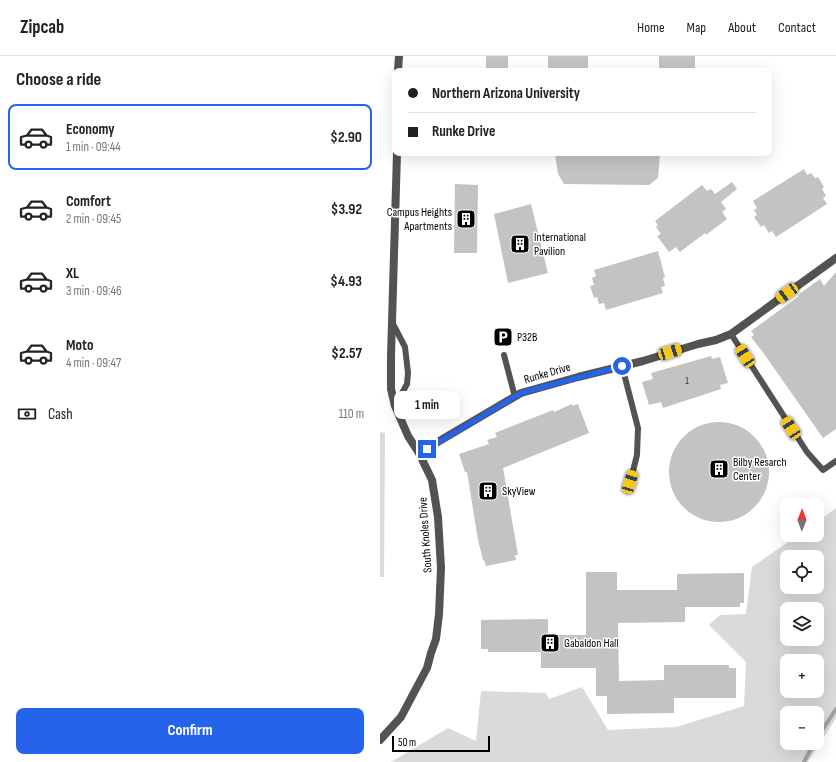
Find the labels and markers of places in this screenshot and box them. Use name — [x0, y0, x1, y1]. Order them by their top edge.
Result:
place label: Campus Heights Apartments — [387, 205, 452, 234]
building icon: Campus Heights Apartments — [455, 208, 477, 230]
place label: International Pavilion — [534, 230, 586, 259]
building icon: International Pavilion — [509, 233, 531, 255]
parking icon: P32B — [492, 326, 514, 348]
place label: P32B — [517, 330, 537, 345]
place label: Bilby Resarch Center — [733, 455, 787, 484]
building icon: Bilby Resarch Center — [708, 458, 730, 480]
building icon: SkyView — [477, 480, 499, 502]
place label: SkyView — [502, 484, 536, 499]
building icon: Gabaldon Hall — [539, 632, 561, 654]
place label: Gabaldon Hall — [564, 636, 619, 651]

